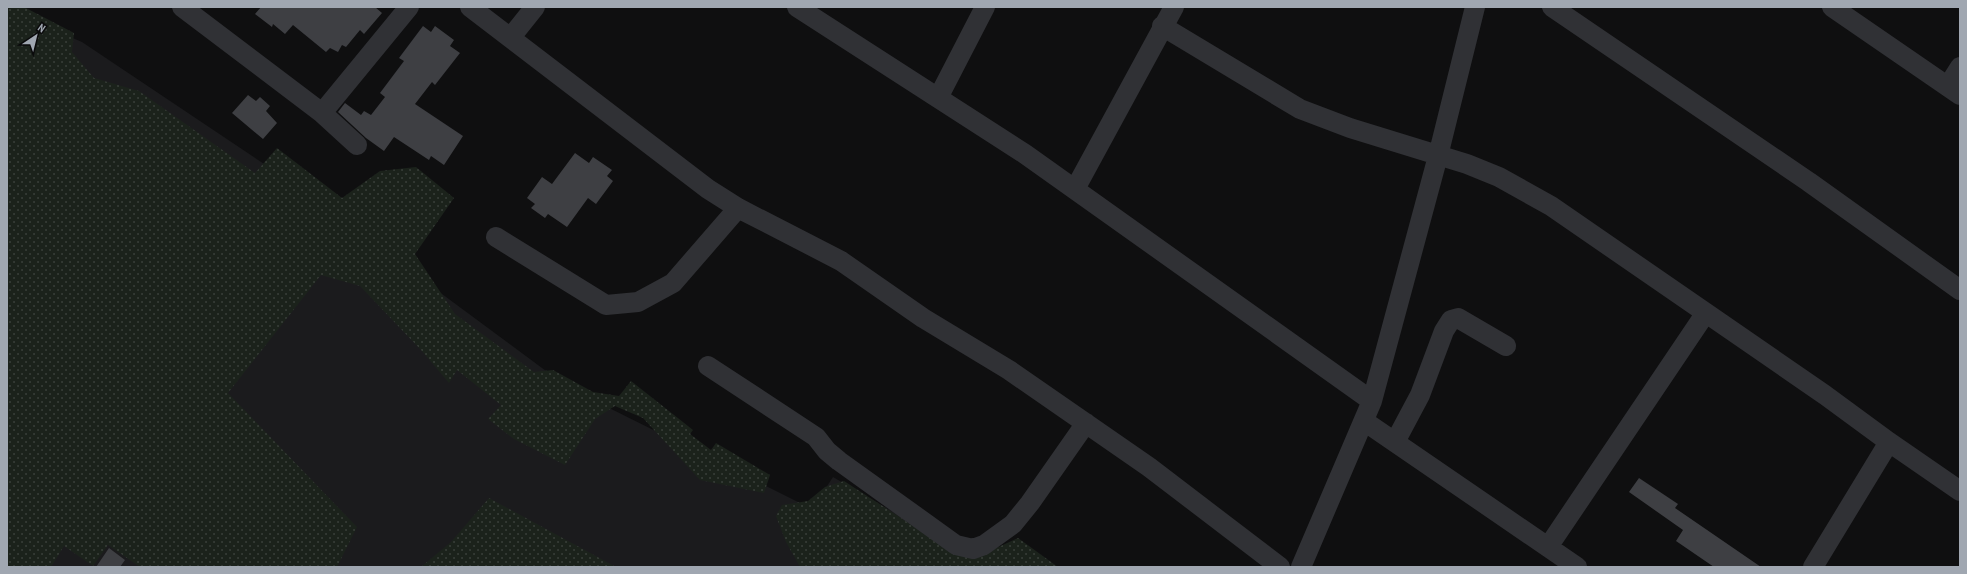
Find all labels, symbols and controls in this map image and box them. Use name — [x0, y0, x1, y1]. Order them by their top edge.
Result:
north arrow — [16, 16, 56, 56]
text: N — [35, 20, 48, 35]

